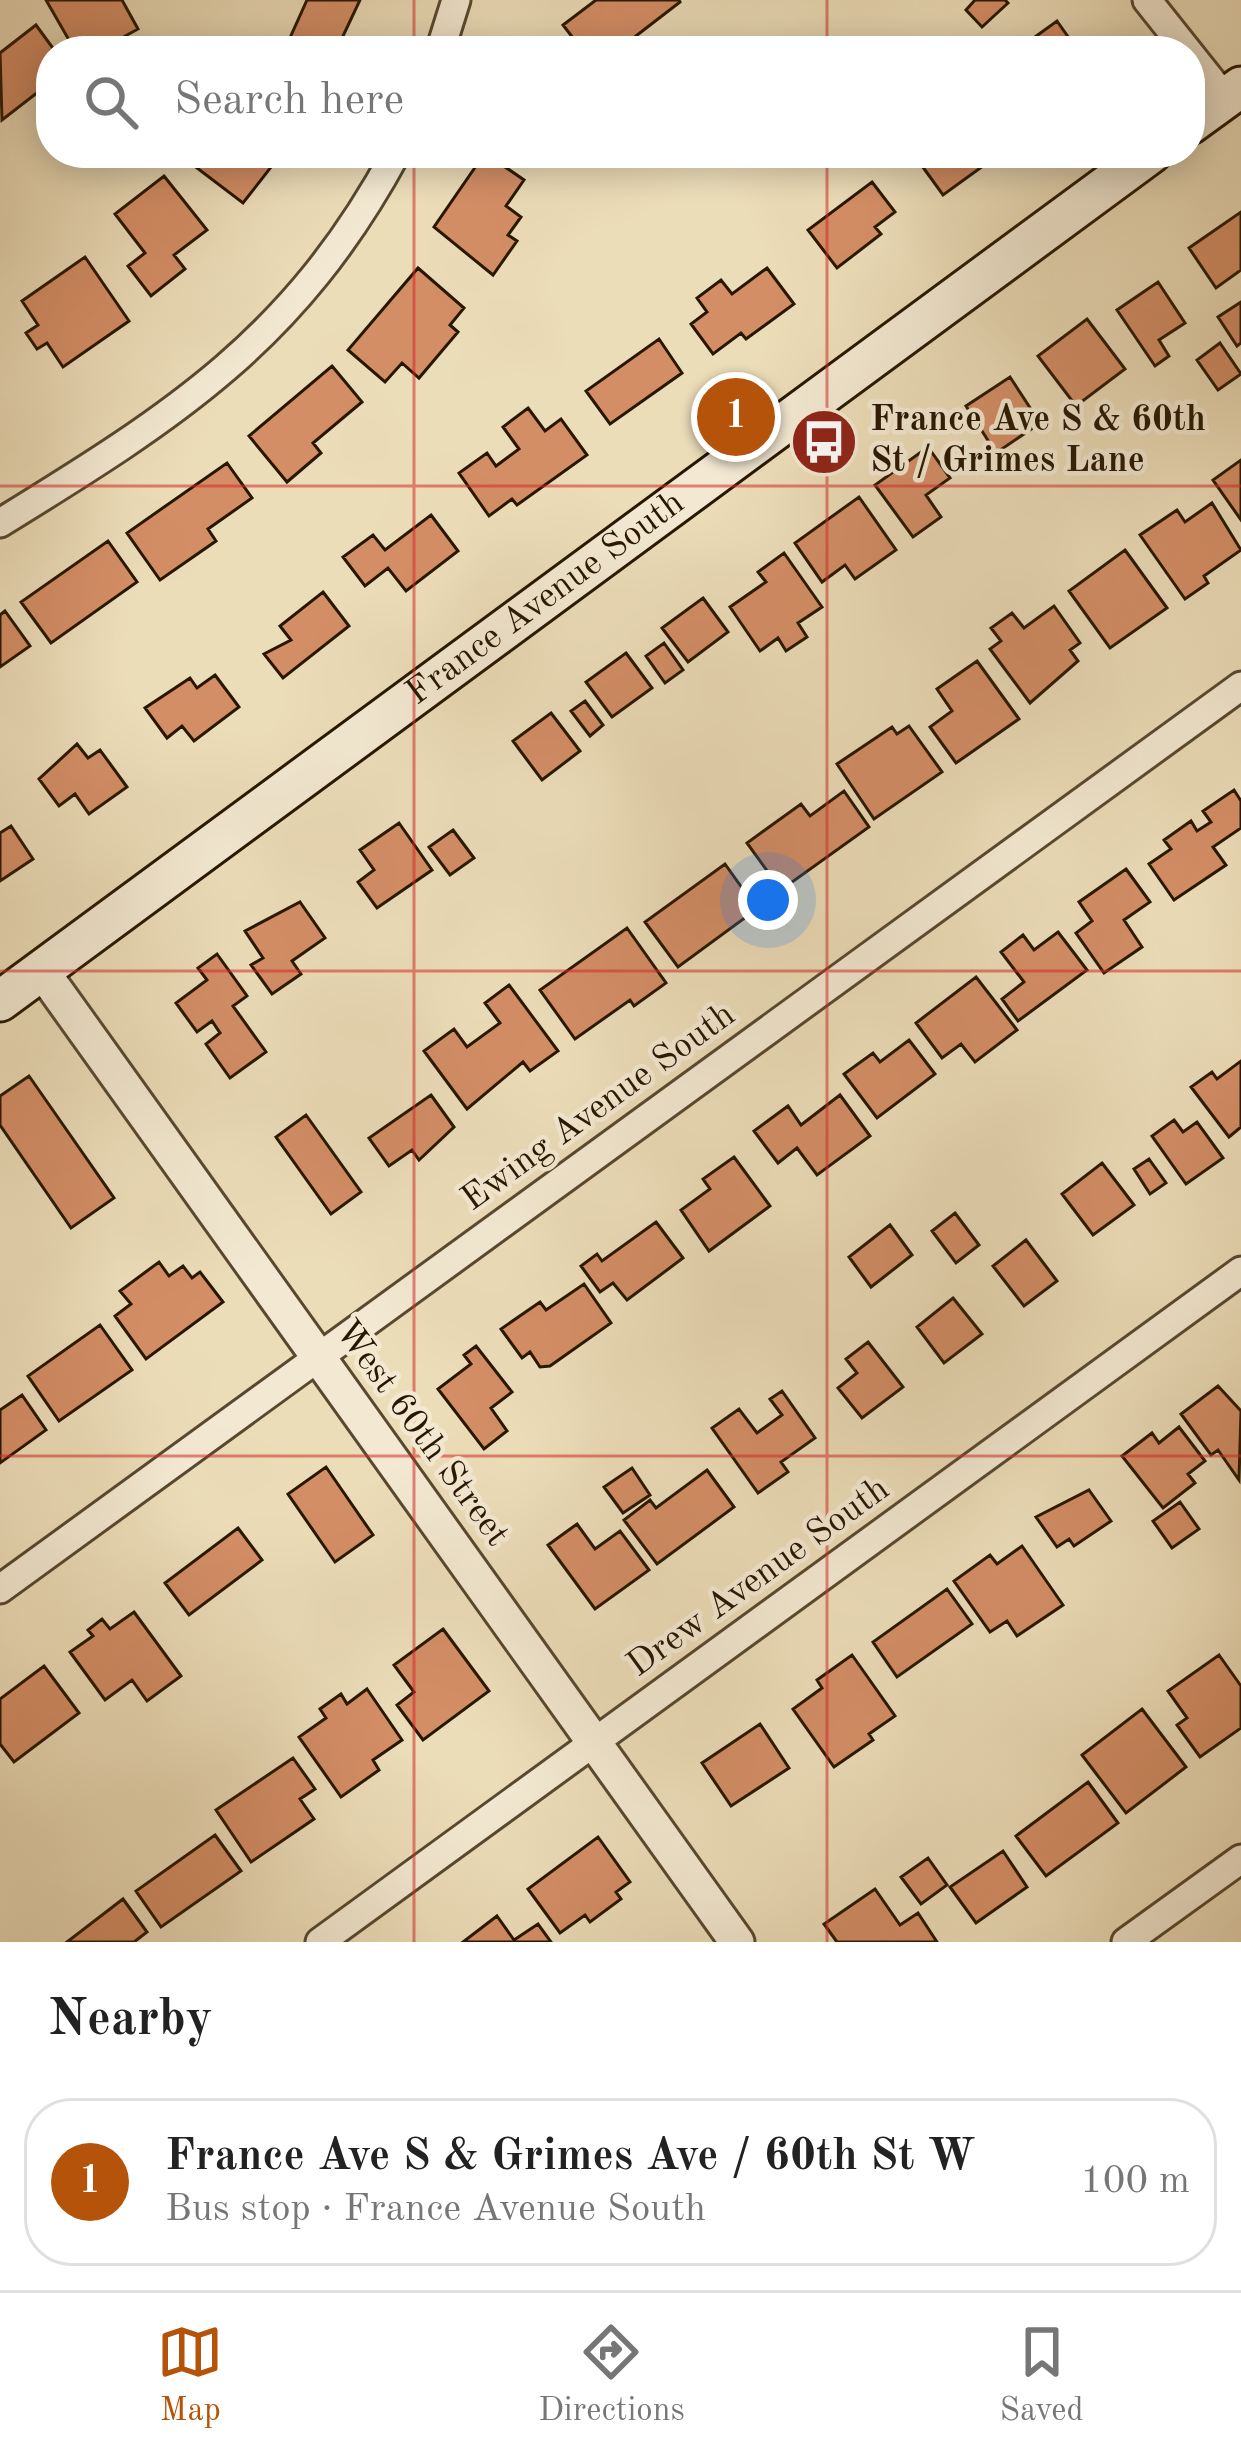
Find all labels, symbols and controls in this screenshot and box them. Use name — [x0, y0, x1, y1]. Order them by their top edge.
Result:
search box — [36, 36, 1205, 168]
icon: search — [78, 69, 144, 135]
text: Search here — [174, 79, 404, 124]
pin: 1 — [697, 372, 775, 462]
place label: France Ave S & 60th St / Grimes Lane — [870, 403, 1206, 480]
bus stop icon: France Ave S & 60th St / Grimes Lane — [789, 407, 859, 477]
street label: France Avenue South — [400, 485, 691, 713]
your location — [738, 870, 798, 930]
street label: Ewing Avenue South — [456, 997, 742, 1219]
street label: West 60th Street — [327, 1314, 515, 1554]
street label: Drew Avenue South — [622, 1471, 896, 1685]
text: Nearby — [48, 1995, 213, 2046]
text: France Ave S & Grimes Ave / 60th St W — [165, 2135, 976, 2180]
text: 1 — [79, 2162, 101, 2201]
text: 100 m — [1080, 2162, 1190, 2201]
text: Bus stop · France Avenue South — [165, 2190, 706, 2229]
tab: Map — [157, 2319, 223, 2432]
tab: Directions — [538, 2319, 685, 2432]
tab: Saved — [1000, 2319, 1084, 2432]

